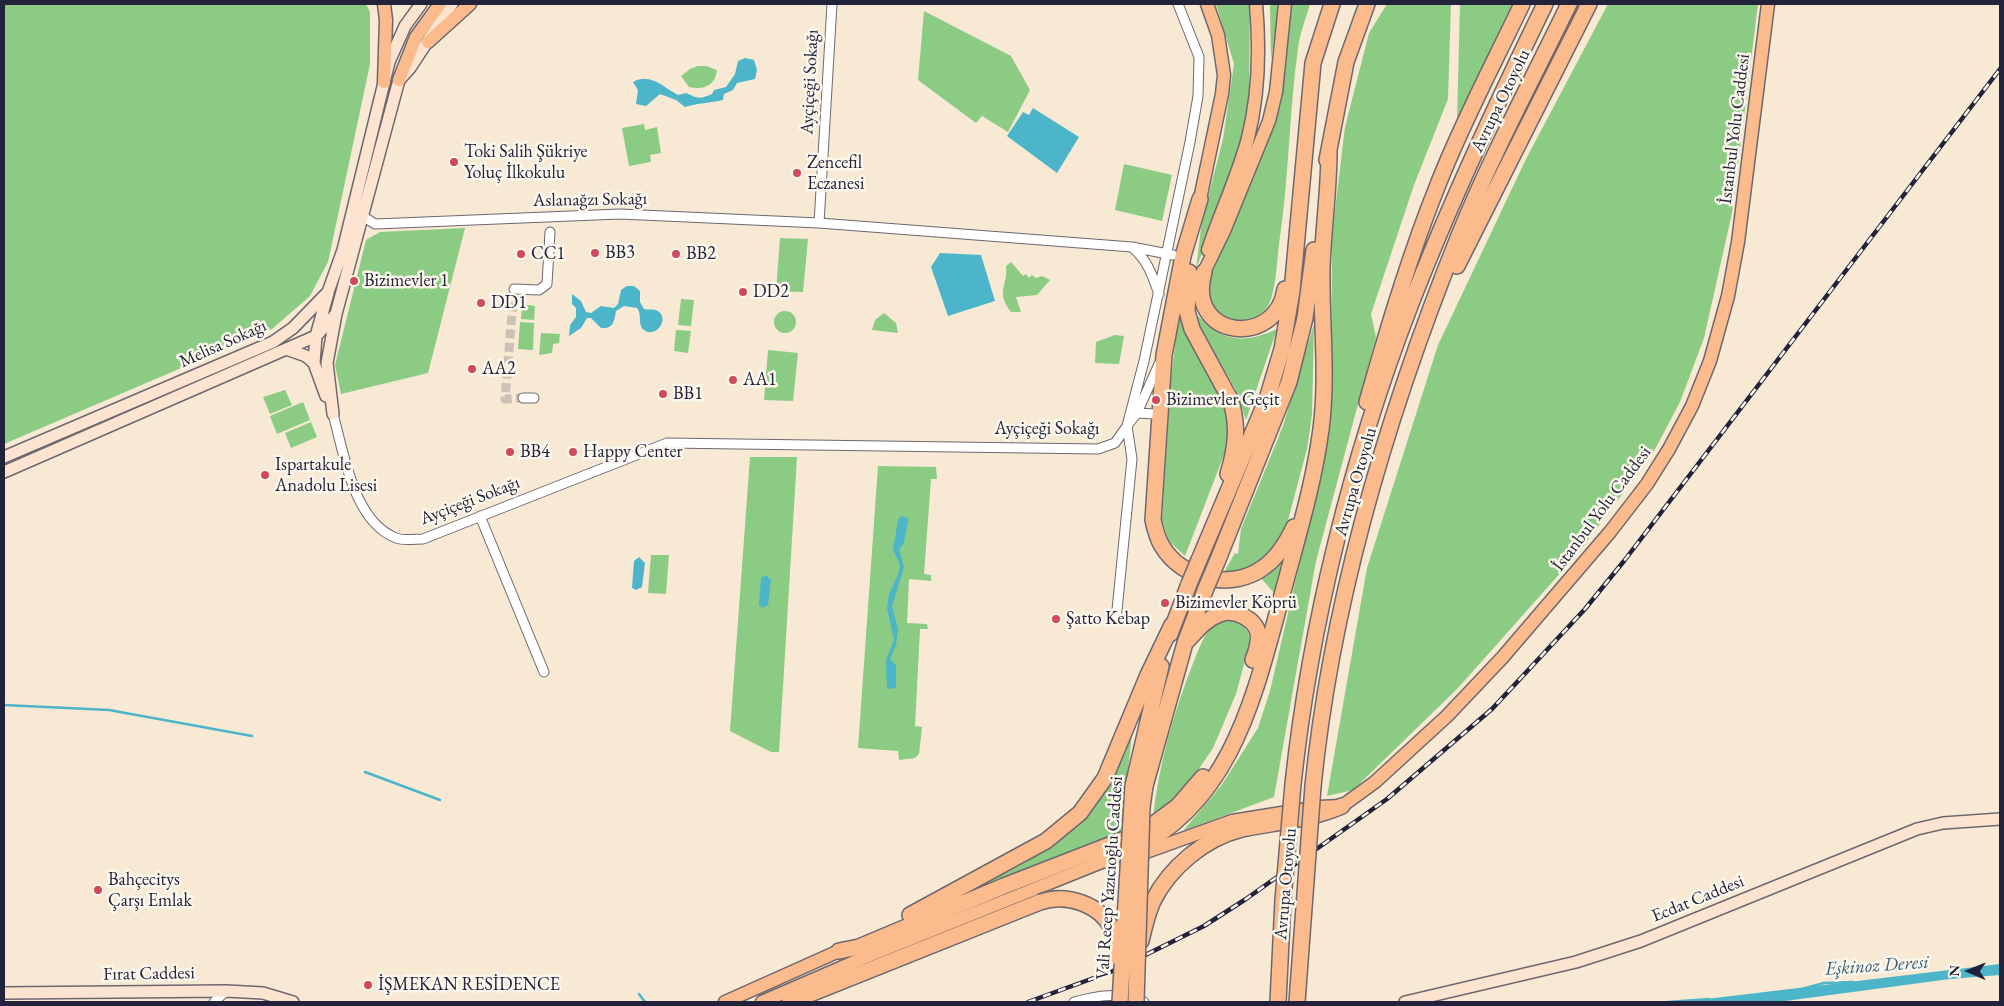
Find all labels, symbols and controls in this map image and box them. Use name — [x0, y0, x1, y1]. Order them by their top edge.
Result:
street label: Ayçiçeği Sokağı — [796, 29, 824, 135]
street label: Avrupa Otoyolu — [1467, 46, 1535, 156]
street label: İstanbul Yolu Caddesi — [1715, 53, 1755, 205]
place label: Toki Salih Şükriye Yoluç İlkokulu — [464, 141, 588, 183]
place label: Zencefil Eczanesi — [807, 152, 864, 194]
marker: Toki Salih Şükriye Yoluç İlkokulu — [448, 156, 460, 168]
marker: Zencefil Eczanesi — [791, 167, 803, 179]
street label: Aslanağzı Sokağı — [533, 188, 647, 212]
place label: BB3 — [605, 242, 635, 264]
place label: CC1 — [531, 243, 565, 265]
place label: BB2 — [686, 243, 716, 265]
marker: BB3 — [589, 247, 601, 259]
marker: CC1 — [515, 248, 527, 260]
marker: BB2 — [670, 248, 682, 260]
place label: Bizimevler 1 — [364, 270, 449, 292]
marker: Bizimevler 1 — [348, 275, 360, 287]
place label: DD2 — [753, 281, 789, 303]
marker: DD2 — [737, 286, 749, 298]
place label: DD1 — [491, 292, 527, 314]
marker: DD1 — [475, 297, 487, 309]
street label: Melisa Sokağı — [176, 315, 270, 373]
place label: AA2 — [482, 358, 516, 380]
marker: AA2 — [466, 363, 478, 375]
place label: AA1 — [743, 369, 777, 391]
marker: AA1 — [727, 374, 739, 386]
place label: BB1 — [673, 383, 703, 405]
marker: BB1 — [657, 388, 669, 400]
place label: Bizimevler Geçit — [1166, 389, 1279, 411]
marker: Bizimevler Geçit — [1150, 394, 1162, 406]
street label: Ayçiçeği Sokağı — [994, 418, 1100, 440]
street label: Avrupa Otoyolu — [1330, 425, 1382, 539]
place label: BB4 — [520, 441, 550, 463]
place label: Happy Center — [583, 441, 682, 463]
street label: İstanbul Yolu Caddesi — [1548, 442, 1656, 576]
marker: BB4 — [504, 446, 516, 458]
marker: Happy Center — [567, 446, 579, 458]
place label: Ispartakule Anadolu Lisesi — [275, 454, 377, 496]
marker: Ispartakule Anadolu Lisesi — [259, 469, 271, 481]
street label: Ayçiçeği Sokağı — [417, 472, 523, 530]
place label: Bizimevler Köprü — [1175, 592, 1297, 614]
marker: Bizimevler Köprü — [1159, 597, 1171, 609]
place label: Şatto Kebap — [1066, 608, 1150, 630]
marker: Şatto Kebap — [1050, 613, 1062, 625]
street label: Vali Recep Yazıcıoğlu Caddesi — [1092, 775, 1128, 981]
street label: Avrupa Otoyolu — [1270, 827, 1302, 941]
place label: Bahçecitys Çarşı Emlak — [108, 869, 192, 912]
street label: Ecdat Caddesi — [1649, 871, 1747, 927]
marker: Bahçecitys Çarşı Emlak — [92, 884, 104, 896]
north arrow — [1944, 946, 1994, 996]
water label: Eşkinoz Deresi — [1824, 951, 1930, 981]
street label: Fırat Caddesi — [103, 962, 195, 986]
text: N — [1945, 965, 1963, 977]
place label: İŞMEKAN RESİDENCE — [378, 974, 560, 996]
marker: İŞMEKAN RESİDENCE — [362, 979, 374, 991]

